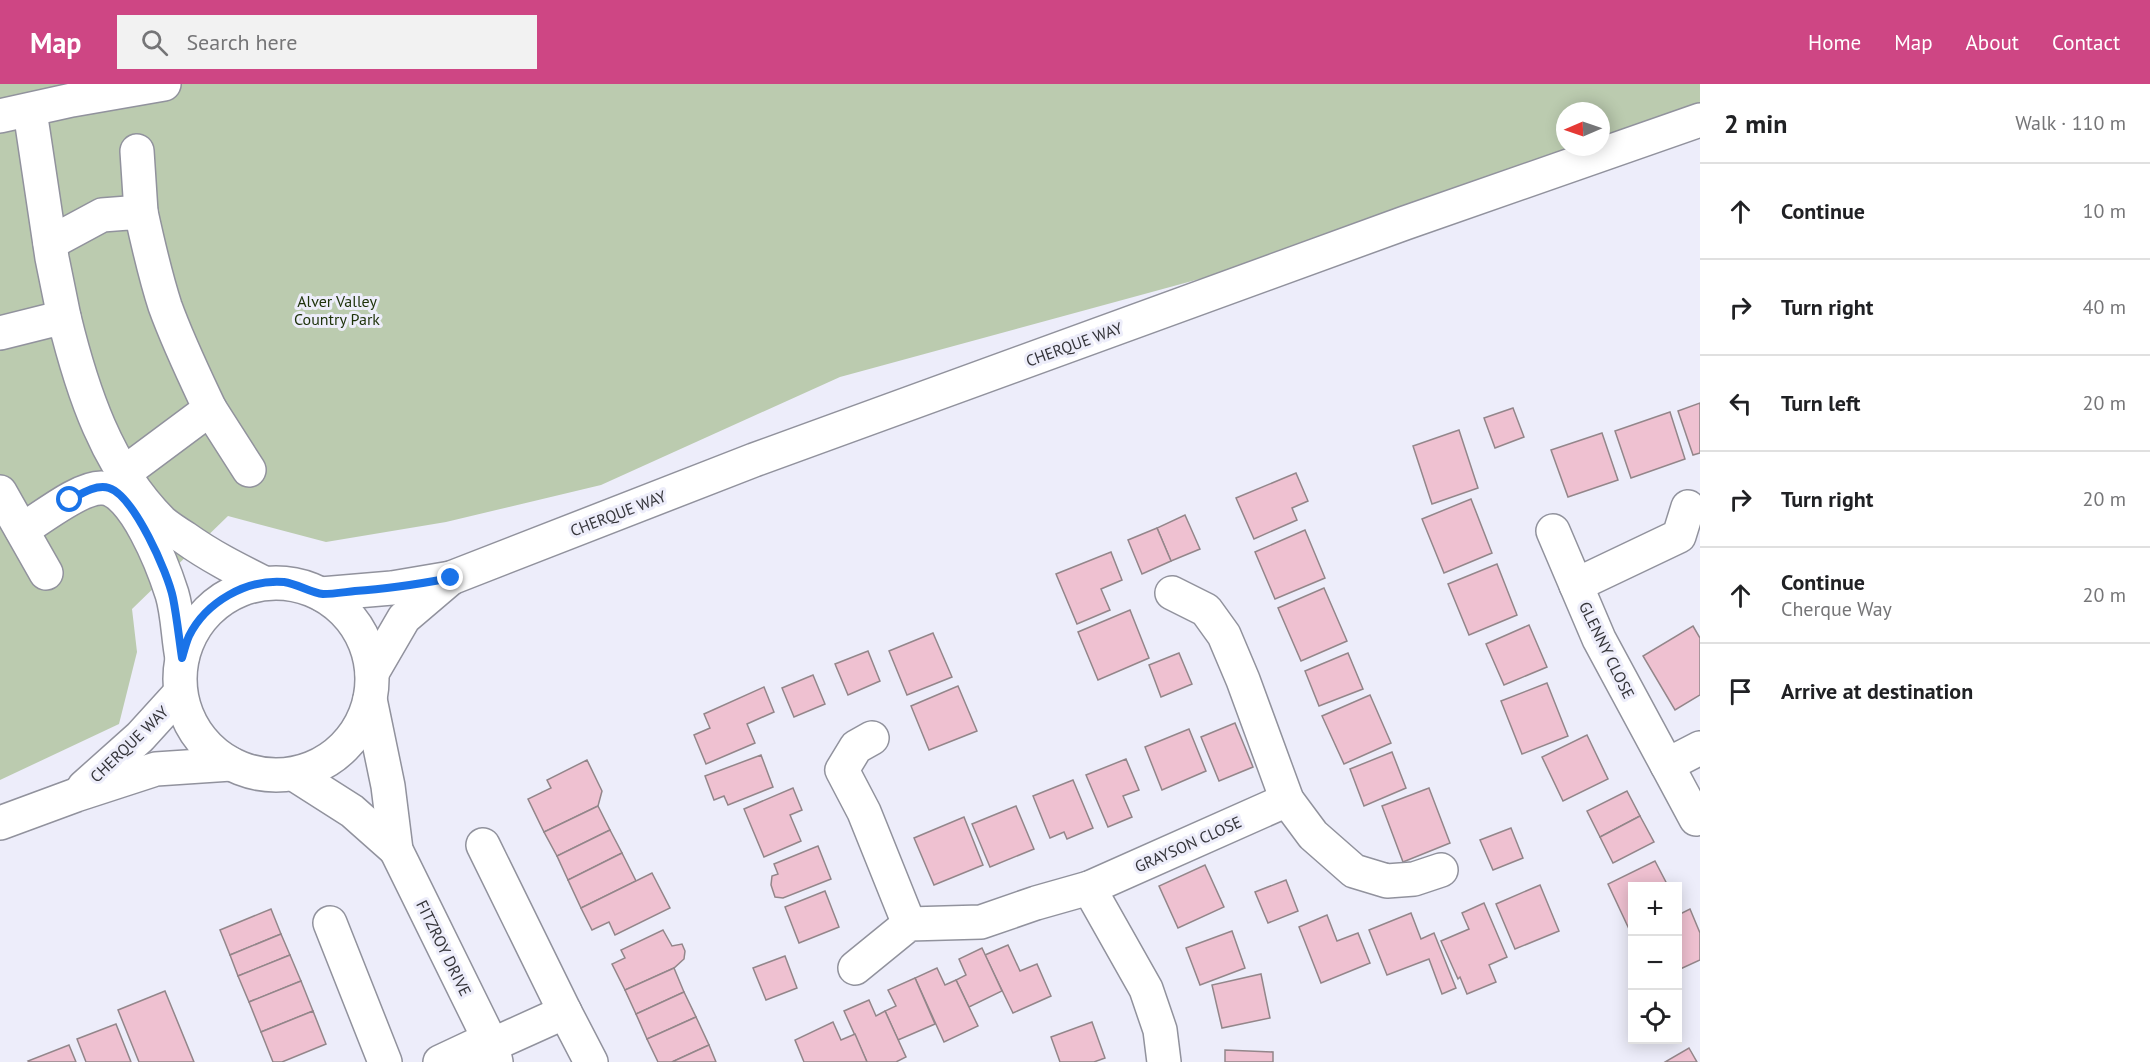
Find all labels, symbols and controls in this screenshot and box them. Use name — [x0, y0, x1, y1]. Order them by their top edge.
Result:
search box — [117, 15, 537, 69]
text: Map — [30, 24, 81, 61]
icon: search — [138, 26, 171, 59]
text: Search here — [186, 28, 297, 56]
text: Home — [1808, 29, 1861, 56]
text: Map — [1894, 29, 1933, 56]
text: About — [1966, 29, 2019, 56]
text: Contact — [2052, 29, 2120, 56]
north arrow — [1556, 102, 1610, 156]
text: 2 min — [1724, 107, 1787, 140]
text: Walk · 110 m — [2015, 110, 2126, 136]
icon: ahead — [1724, 195, 1757, 228]
text: Continue — [1781, 197, 1865, 225]
text: 10 m — [2083, 198, 2126, 224]
park label: Alver Valley Country Park — [294, 291, 380, 329]
icon: right — [1724, 291, 1757, 324]
text: Turn right — [1781, 293, 1873, 321]
text: 40 m — [2083, 294, 2126, 320]
street label: CHERQUE WAY — [1023, 317, 1125, 371]
icon: left — [1724, 387, 1757, 420]
text: Turn left — [1781, 389, 1861, 417]
text: 20 m — [2083, 390, 2126, 416]
icon: right — [1724, 483, 1757, 516]
text: Turn right — [1781, 485, 1873, 513]
route start — [56, 486, 82, 512]
street label: CHERQUE WAY — [567, 486, 669, 540]
text: 20 m — [2083, 486, 2126, 512]
route end — [437, 564, 463, 590]
text: Continue — [1781, 568, 1865, 596]
icon: ahead — [1724, 579, 1757, 612]
text: 20 m — [2083, 582, 2126, 608]
text: Cherque Way — [1781, 596, 1892, 622]
street label: GLENNY CLOSE — [1575, 598, 1639, 702]
icon: arrive — [1724, 675, 1757, 708]
text: Arrive at destination — [1781, 677, 1973, 705]
street label: CHERQUE WAY — [86, 702, 172, 786]
street label: GRAYSON CLOSE — [1131, 811, 1245, 877]
map controls — [1628, 882, 1682, 1044]
button: + — [1628, 882, 1682, 936]
street label: FITZROY DRIVE — [412, 897, 476, 999]
button: − — [1628, 936, 1682, 990]
button: locate — [1628, 990, 1682, 1044]

